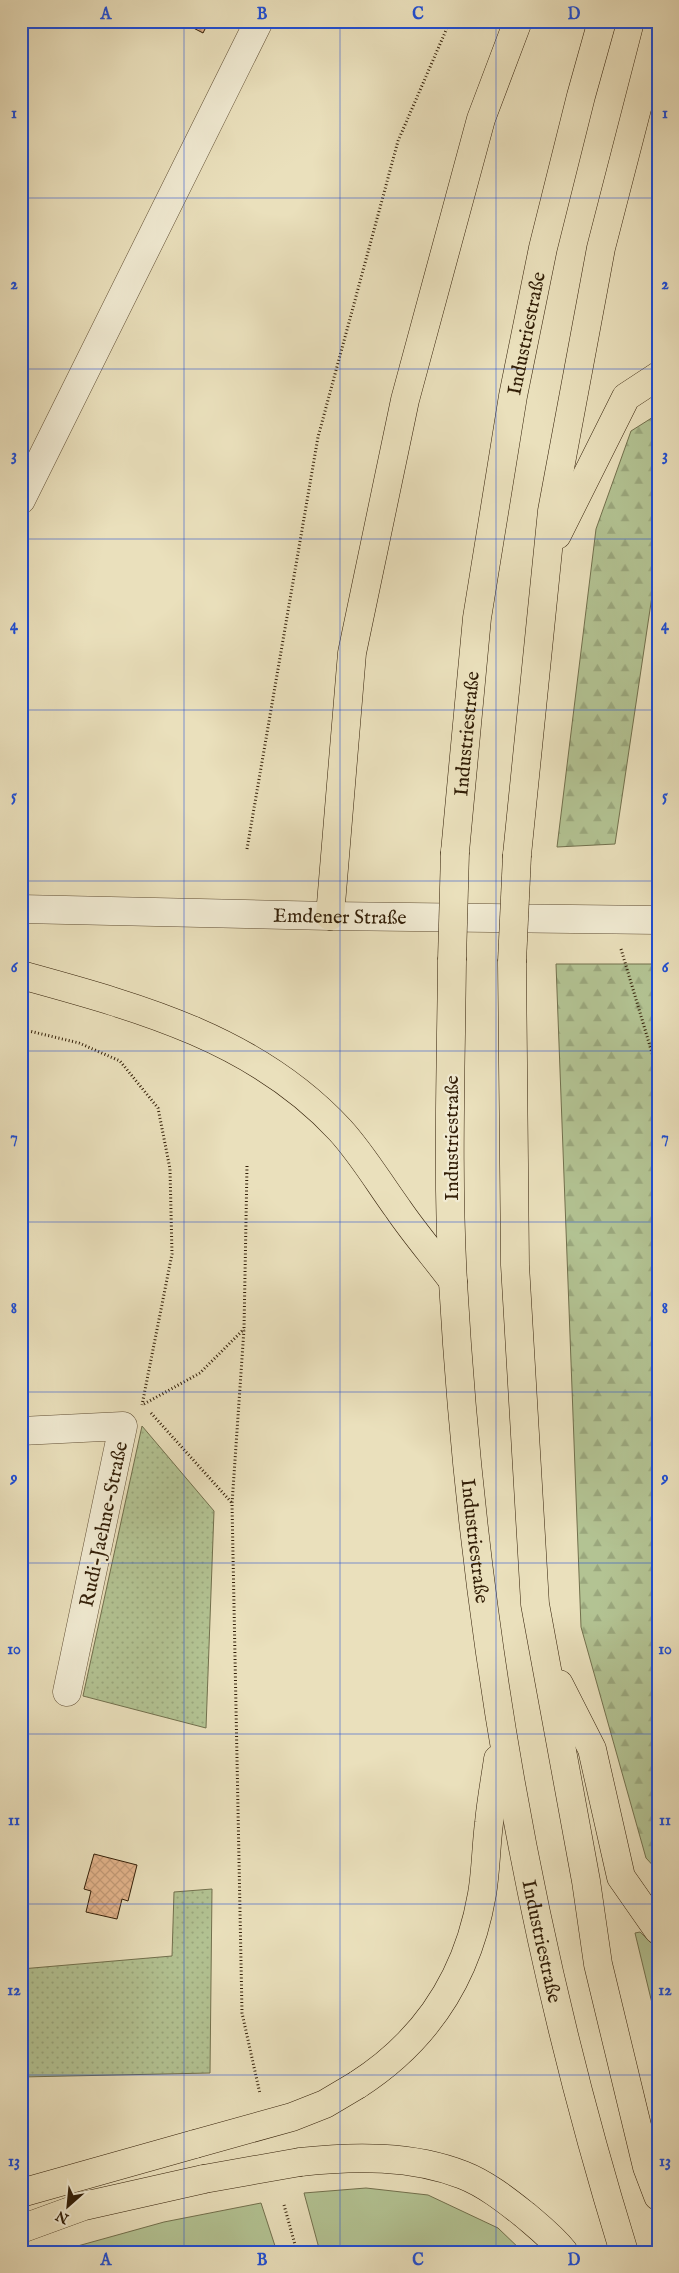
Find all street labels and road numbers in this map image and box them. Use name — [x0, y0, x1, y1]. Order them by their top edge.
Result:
street label: Industriestraße — [502, 270, 552, 397]
street label: Industriestraße — [449, 670, 486, 797]
street label: Emdener Straße — [273, 904, 407, 931]
street label: Industriestraße — [440, 1075, 465, 1201]
street label: Rudi-Jaehne-Straße — [75, 1439, 134, 1609]
street label: Industriestraße — [455, 1477, 494, 1605]
street label: Industriestraße — [515, 1878, 567, 2006]

